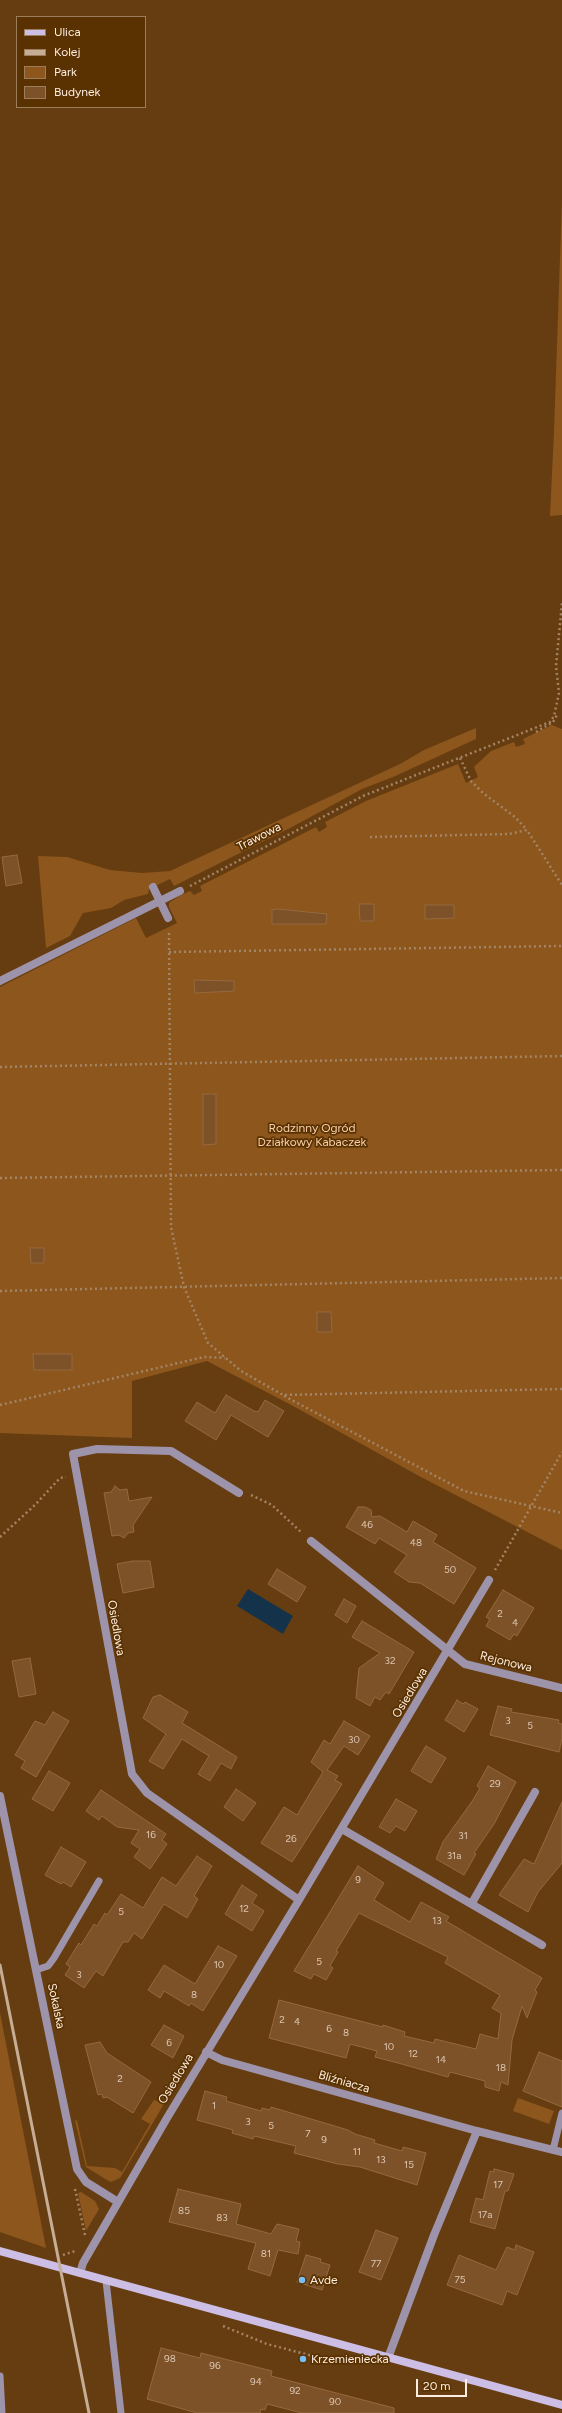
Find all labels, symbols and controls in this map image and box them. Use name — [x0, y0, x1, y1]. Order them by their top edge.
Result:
legend — [16, 16, 146, 108]
text: Ulica — [54, 25, 81, 39]
text: Kolej — [54, 45, 81, 59]
text: Park — [54, 65, 77, 79]
text: Budynek — [54, 85, 100, 99]
street label: Trawowa — [235, 820, 283, 854]
park label: Rodzinny Ogród Działkowy Kabaczek — [258, 1121, 366, 1149]
house number: 46 — [361, 1519, 373, 1531]
house number: 48 — [410, 1537, 422, 1549]
house number: 50 — [444, 1564, 456, 1576]
street label: Osiedlowa — [104, 1599, 128, 1657]
house number: 2 — [497, 1608, 503, 1620]
house number: 4 — [512, 1617, 518, 1629]
street label: Rejonowa — [478, 1649, 534, 1675]
house number: 32 — [384, 1655, 396, 1667]
street label: Osiedlowa — [389, 1665, 431, 1721]
house number: 3 — [505, 1715, 511, 1727]
house number: 5 — [527, 1720, 533, 1732]
house number: 30 — [348, 1734, 360, 1746]
house number: 29 — [489, 1778, 501, 1790]
house number: 16 — [146, 1829, 156, 1841]
house number: 31 — [458, 1830, 468, 1842]
house number: 26 — [285, 1833, 297, 1845]
house number: 31a — [447, 1850, 461, 1862]
house number: 9 — [355, 1874, 361, 1886]
house number: 12 — [239, 1903, 249, 1915]
house number: 5 — [118, 1906, 124, 1918]
house number: 13 — [432, 1915, 442, 1927]
house number: 5 — [316, 1956, 322, 1968]
house number: 10 — [214, 1959, 224, 1971]
house number: 3 — [76, 1969, 82, 1981]
street label: Sokalska — [44, 1982, 68, 2030]
house number: 8 — [191, 1989, 197, 2001]
house number: 2 — [279, 2014, 285, 2026]
house number: 4 — [294, 2016, 300, 2028]
house number: 6 — [326, 2023, 332, 2035]
house number: 8 — [343, 2027, 349, 2039]
house number: 6 — [166, 2037, 172, 2049]
house number: 10 — [384, 2041, 394, 2053]
house number: 12 — [408, 2048, 418, 2060]
street label: Osiedlowa — [155, 2051, 197, 2107]
house number: 14 — [436, 2054, 446, 2066]
house number: 18 — [496, 2062, 506, 2074]
street label: Bliźniacza — [317, 2068, 371, 2096]
house number: 2 — [117, 2073, 123, 2085]
house number: 1 — [212, 2100, 216, 2112]
house number: 3 — [245, 2116, 251, 2128]
house number: 5 — [268, 2120, 274, 2132]
house number: 7 — [305, 2128, 311, 2140]
house number: 9 — [321, 2134, 327, 2146]
house number: 11 — [353, 2146, 361, 2158]
house number: 13 — [376, 2154, 386, 2166]
house number: 15 — [404, 2159, 414, 2171]
house number: 17 — [493, 2179, 503, 2191]
house number: 85 — [178, 2205, 190, 2217]
house number: 17a — [478, 2209, 492, 2221]
house number: 83 — [216, 2212, 228, 2224]
house number: 81 — [261, 2248, 271, 2260]
house number: 77 — [371, 2258, 381, 2270]
place label: Avde — [310, 2273, 338, 2287]
house number: 75 — [454, 2274, 466, 2286]
marker: Avde — [297, 2275, 307, 2285]
place label: Krzemieniecka — [311, 2352, 389, 2366]
house number: 98 — [164, 2353, 176, 2365]
marker: Krzemieniecka — [298, 2354, 308, 2364]
house number: 96 — [209, 2360, 221, 2372]
scale bar — [418, 2371, 469, 2397]
house number: 94 — [250, 2376, 262, 2388]
text: 20 m — [423, 2379, 451, 2393]
house number: 92 — [289, 2385, 301, 2397]
house number: 90 — [329, 2396, 341, 2408]

